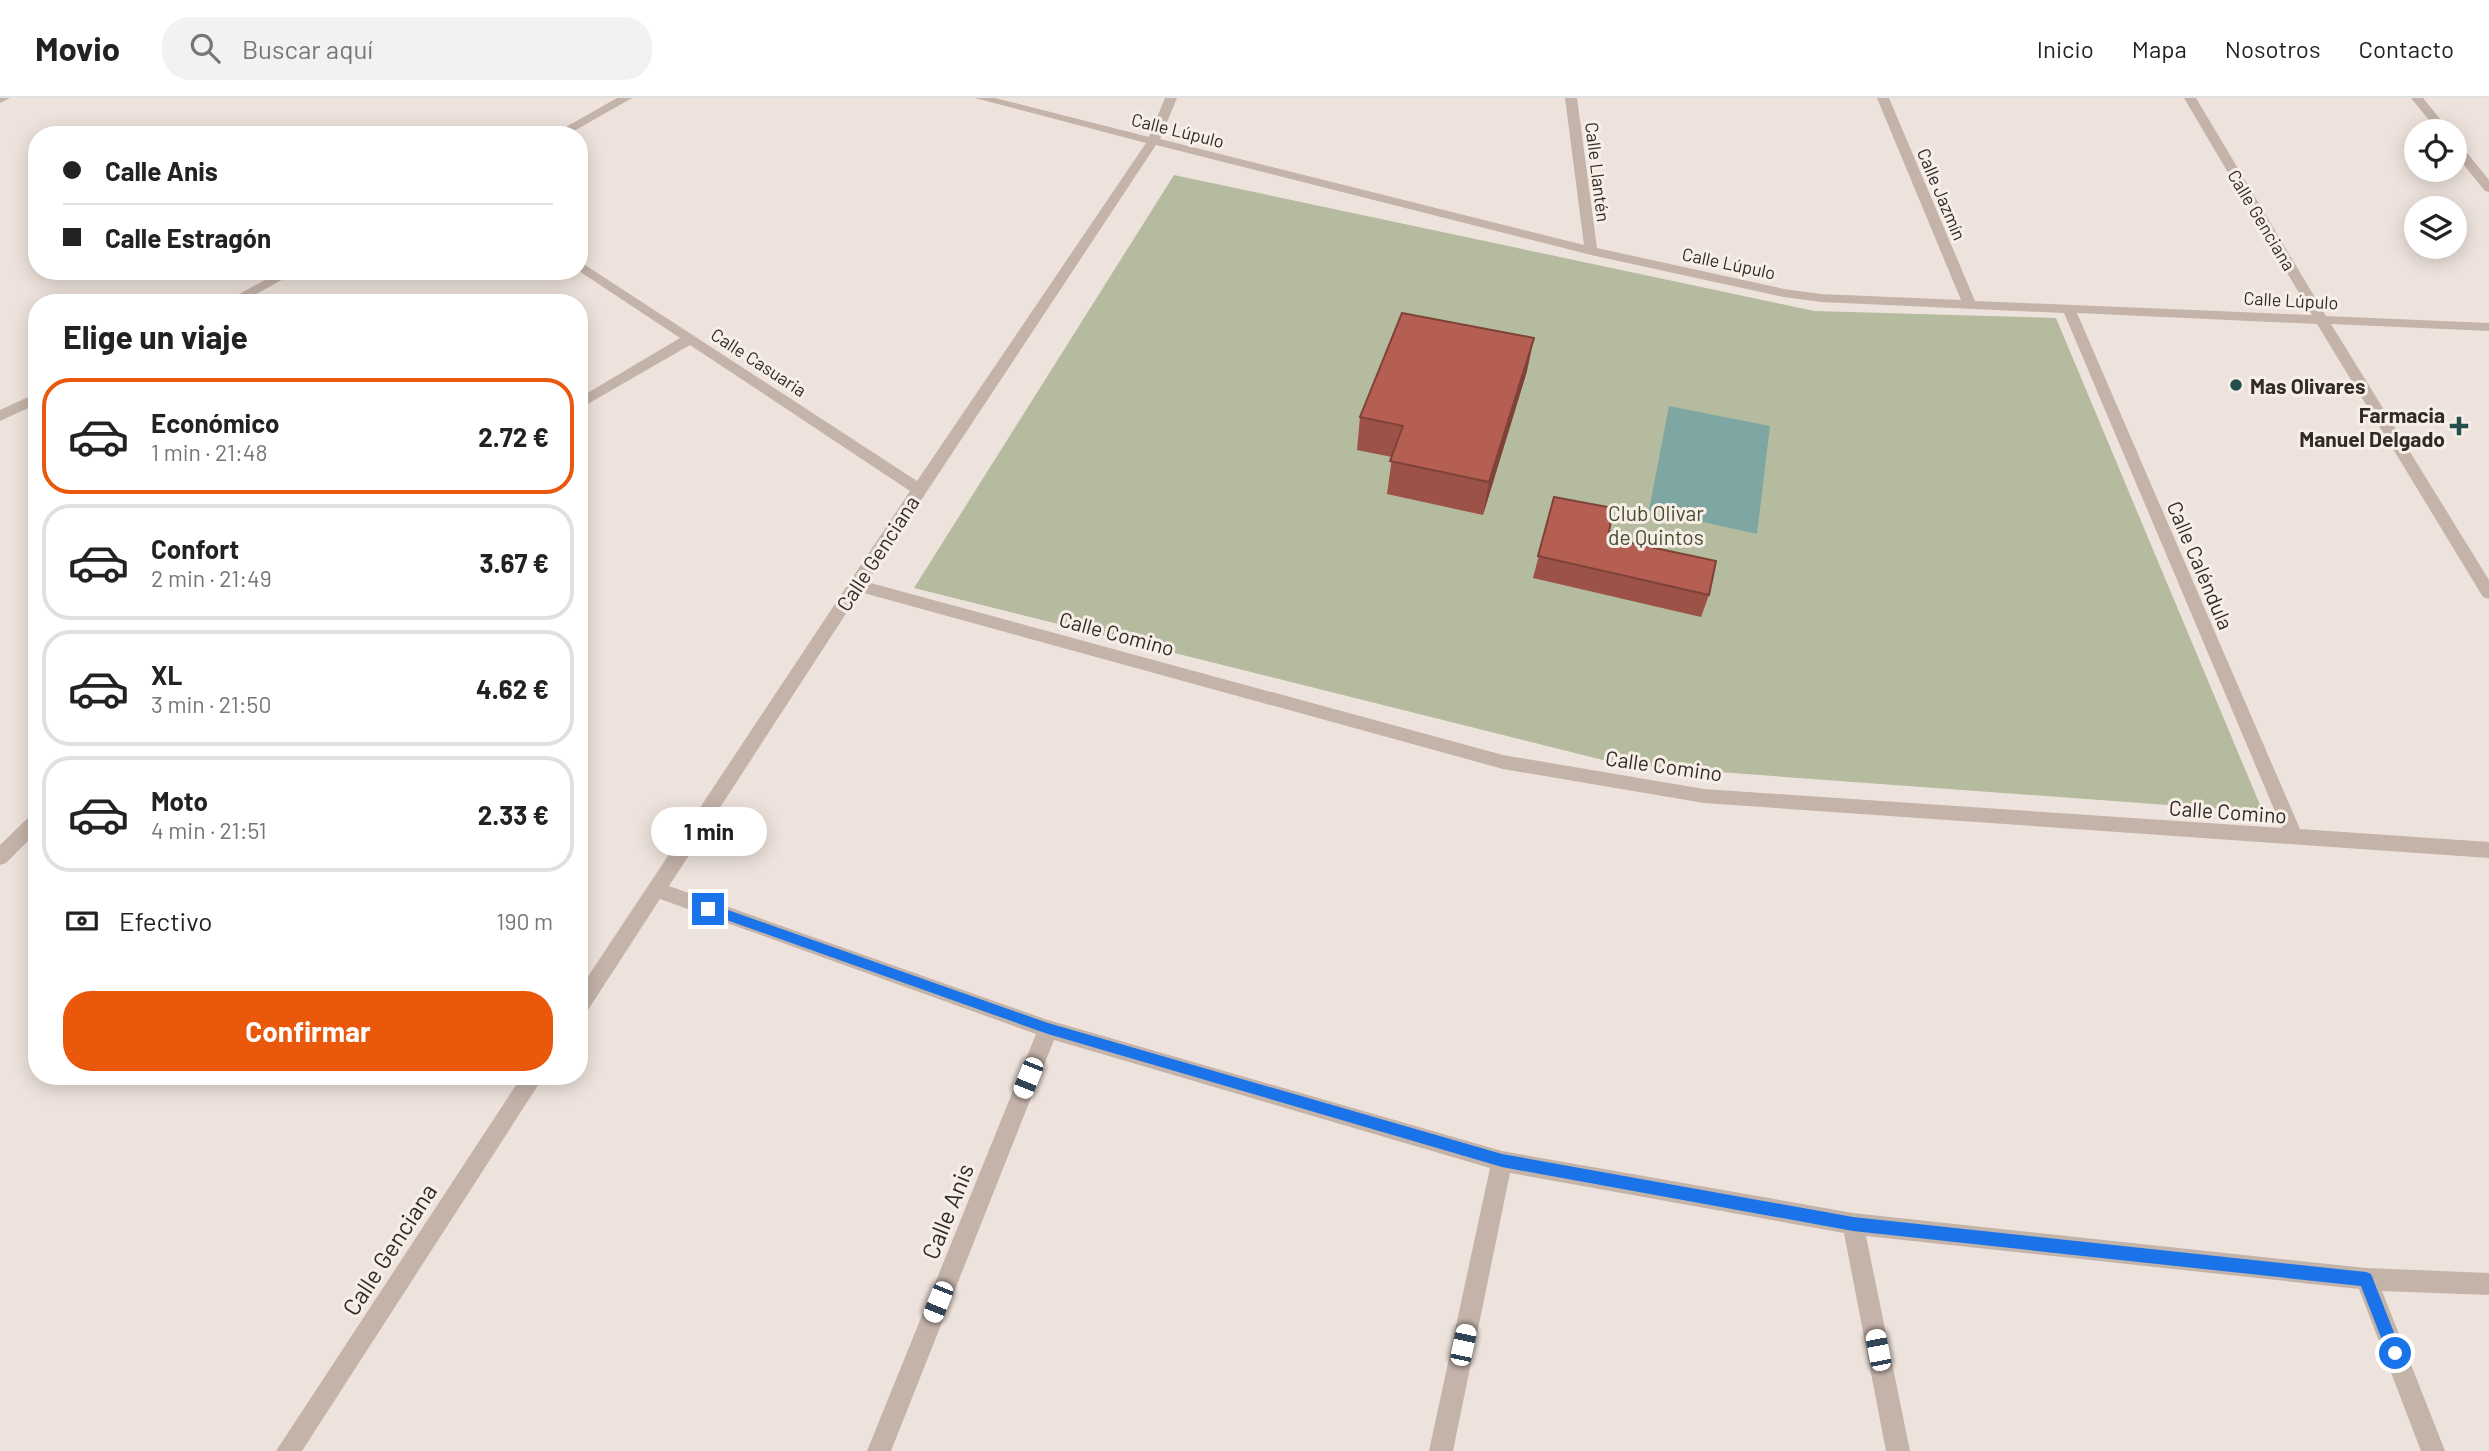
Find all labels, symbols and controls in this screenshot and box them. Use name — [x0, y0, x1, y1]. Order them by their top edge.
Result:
search box — [162, 17, 652, 80]
text: Movio — [35, 28, 120, 68]
icon: search — [186, 29, 224, 67]
text: Buscar aquí — [242, 33, 373, 64]
text: Inicio — [2037, 34, 2094, 63]
text: Mapa — [2132, 34, 2187, 63]
text: Nosotros — [2225, 34, 2321, 63]
text: Contacto — [2359, 34, 2454, 63]
street label: Calle Lúpulo — [1129, 108, 1227, 152]
map controls — [2404, 119, 2467, 259]
button: locate — [2404, 119, 2467, 182]
street label: Calle Llantén — [1581, 121, 1615, 223]
street label: Calle Jazmín — [1913, 145, 1971, 243]
text: Calle Anis — [105, 155, 218, 186]
street label: Calle Genciana — [2223, 166, 2301, 274]
button: layers — [2404, 196, 2467, 259]
text: Calle Estragón — [105, 222, 271, 253]
street label: Calle Lúpulo — [1680, 242, 1778, 284]
street label: Calle Lúpulo — [2243, 287, 2339, 313]
text: Elige un viaje — [63, 317, 248, 355]
street label: Calle Casuaria — [707, 323, 811, 401]
place label: Mas Olivares — [2250, 373, 2365, 398]
marker: Mas Olivares — [2228, 377, 2244, 393]
place label: Farmacia Manuel Delgado — [2299, 402, 2445, 451]
icon: car — [67, 405, 130, 468]
text: Económico — [151, 407, 280, 438]
marker: Farmacia Manuel Delgado — [2451, 418, 2467, 434]
text: 2.72 € — [478, 421, 549, 452]
text: 1 min · 21:48 — [151, 438, 267, 466]
street label: Calle Genciana — [830, 491, 924, 615]
street label: Calle Caléndula — [2163, 497, 2239, 633]
park label: Club Olivar de Quintos — [1608, 500, 1704, 549]
icon: car — [67, 531, 130, 594]
text: Confort — [151, 533, 239, 564]
text: 3.67 € — [479, 547, 549, 578]
text: 2 min · 21:49 — [151, 564, 272, 592]
street label: Calle Comino — [1057, 606, 1177, 660]
icon: car — [67, 657, 130, 720]
text: XL — [151, 659, 182, 690]
text: 4.62 € — [476, 673, 549, 704]
text: 3 min · 21:50 — [151, 690, 271, 718]
street label: Calle Comino — [1604, 744, 1724, 786]
icon: car — [67, 783, 130, 846]
text: Moto — [151, 785, 208, 816]
street label: Calle Comino — [2168, 794, 2288, 828]
text: 2.33 € — [478, 799, 549, 830]
callout: 1 min — [650, 808, 766, 856]
text: 4 min · 21:51 — [151, 816, 267, 844]
text: 1 min — [684, 817, 734, 845]
route end — [692, 893, 724, 925]
icon: cash — [63, 902, 101, 940]
text: Efectivo — [119, 905, 212, 936]
text: 190 m — [496, 907, 553, 935]
button: Confirmar — [63, 991, 553, 1071]
car — [1011, 1055, 1046, 1101]
street label: Calle Anis — [915, 1159, 979, 1263]
street label: Calle Genciana — [336, 1178, 442, 1320]
car — [921, 1279, 956, 1325]
car — [1449, 1322, 1478, 1368]
car — [1864, 1327, 1893, 1373]
route start — [2379, 1337, 2411, 1369]

